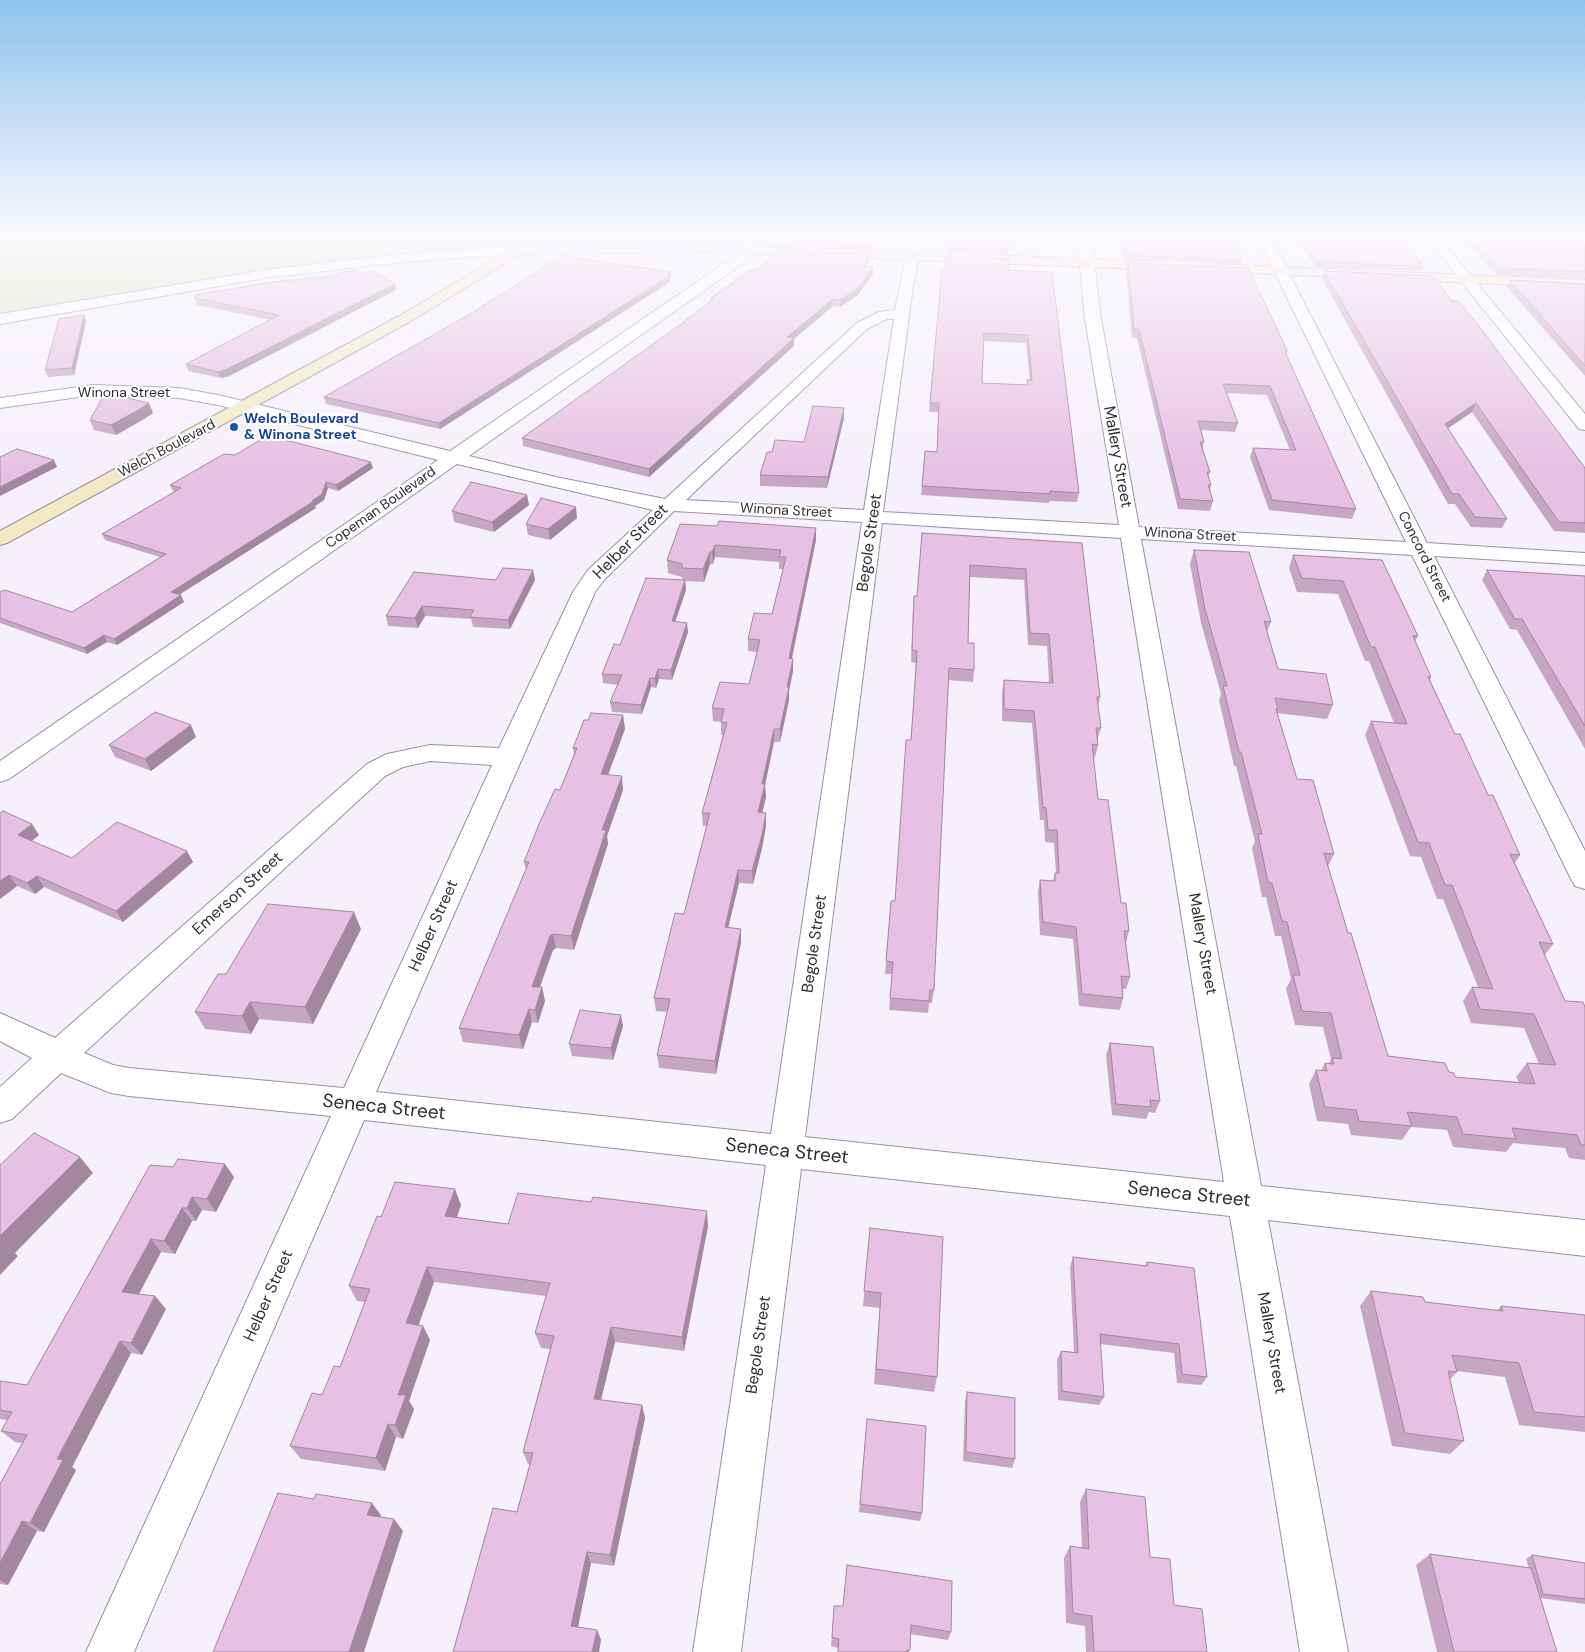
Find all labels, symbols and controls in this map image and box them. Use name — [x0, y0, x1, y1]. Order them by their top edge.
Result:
street label: Winona Street — [78, 385, 170, 401]
street label: Mallery Street — [1099, 405, 1135, 509]
place label: Welch Boulevard & Winona Street — [244, 411, 359, 444]
street label: Welch Boulevard — [116, 416, 218, 482]
marker: Welch Boulevard & Winona Street — [228, 421, 240, 433]
street label: Copeman Boulevard — [323, 464, 439, 552]
street label: Begole Street — [854, 493, 886, 593]
street label: Winona Street — [739, 500, 833, 522]
street label: Helber Street — [590, 501, 672, 583]
street label: Concord Street — [1394, 509, 1454, 605]
street label: Winona Street — [1143, 524, 1237, 546]
street label: Emerson Street — [189, 849, 287, 939]
street label: Helber Street — [405, 877, 463, 975]
street label: Mallery Street — [1184, 892, 1220, 996]
street label: Begole Street — [799, 894, 831, 994]
street label: Seneca Street — [321, 1090, 447, 1126]
street label: Seneca Street — [724, 1134, 850, 1170]
street label: Seneca Street — [1126, 1177, 1252, 1213]
street label: Helber Street — [240, 1247, 298, 1345]
street label: Mallery Street — [1253, 1291, 1289, 1395]
street label: Begole Street — [743, 1295, 775, 1395]

